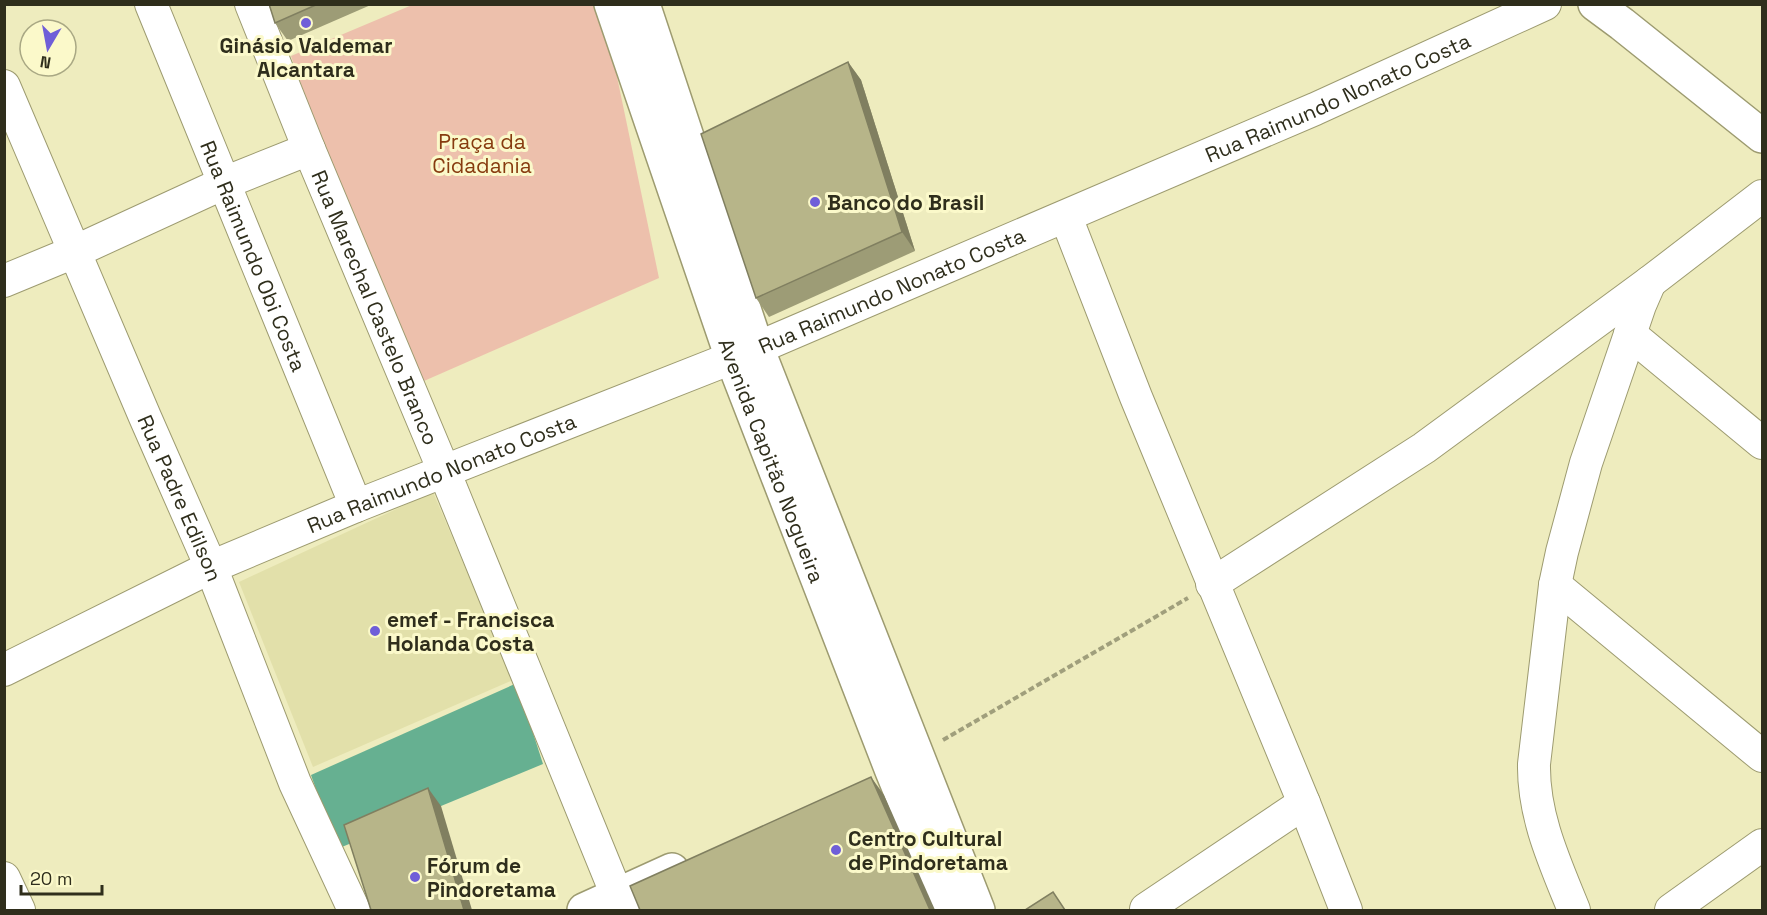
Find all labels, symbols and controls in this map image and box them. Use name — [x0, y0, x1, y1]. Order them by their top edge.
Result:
marker: Ginásio Valdemar Alcantara — [299, 16, 313, 30]
north arrow — [18, 18, 78, 78]
street label: Rua Raimundo Nonato Costa — [1201, 26, 1475, 168]
place label: Ginásio Valdemar Alcantara — [220, 32, 392, 83]
text: N — [38, 51, 53, 74]
park label: Praça da Cidadania — [432, 128, 532, 179]
street label: Rua Raimundo Obi Costa — [195, 136, 313, 375]
street label: Rua Marechal Castelo Branco — [306, 166, 445, 449]
place label: Banco do Brasil — [827, 189, 984, 216]
marker: Banco do Brasil — [808, 195, 822, 209]
street label: Rua Raimundo Nonato Costa — [754, 221, 1029, 359]
street label: Avenida Capitão Nogueira — [713, 335, 831, 586]
street label: Rua Raimundo Nonato Costa — [303, 407, 580, 539]
street label: Rua Padre Edilson — [132, 410, 229, 585]
place label: emef - Francisca Holanda Costa — [387, 606, 554, 657]
marker: emef - Francisca Holanda Costa — [368, 624, 382, 638]
place label: Centro Cultural de Pindoretama — [848, 825, 1008, 876]
marker: Centro Cultural de Pindoretama — [829, 843, 843, 857]
place label: Fórum de Pindoretama — [427, 852, 556, 903]
scale bar — [21, 858, 102, 896]
text: 20 m — [30, 867, 73, 890]
marker: Fórum de Pindoretama — [408, 870, 422, 884]

